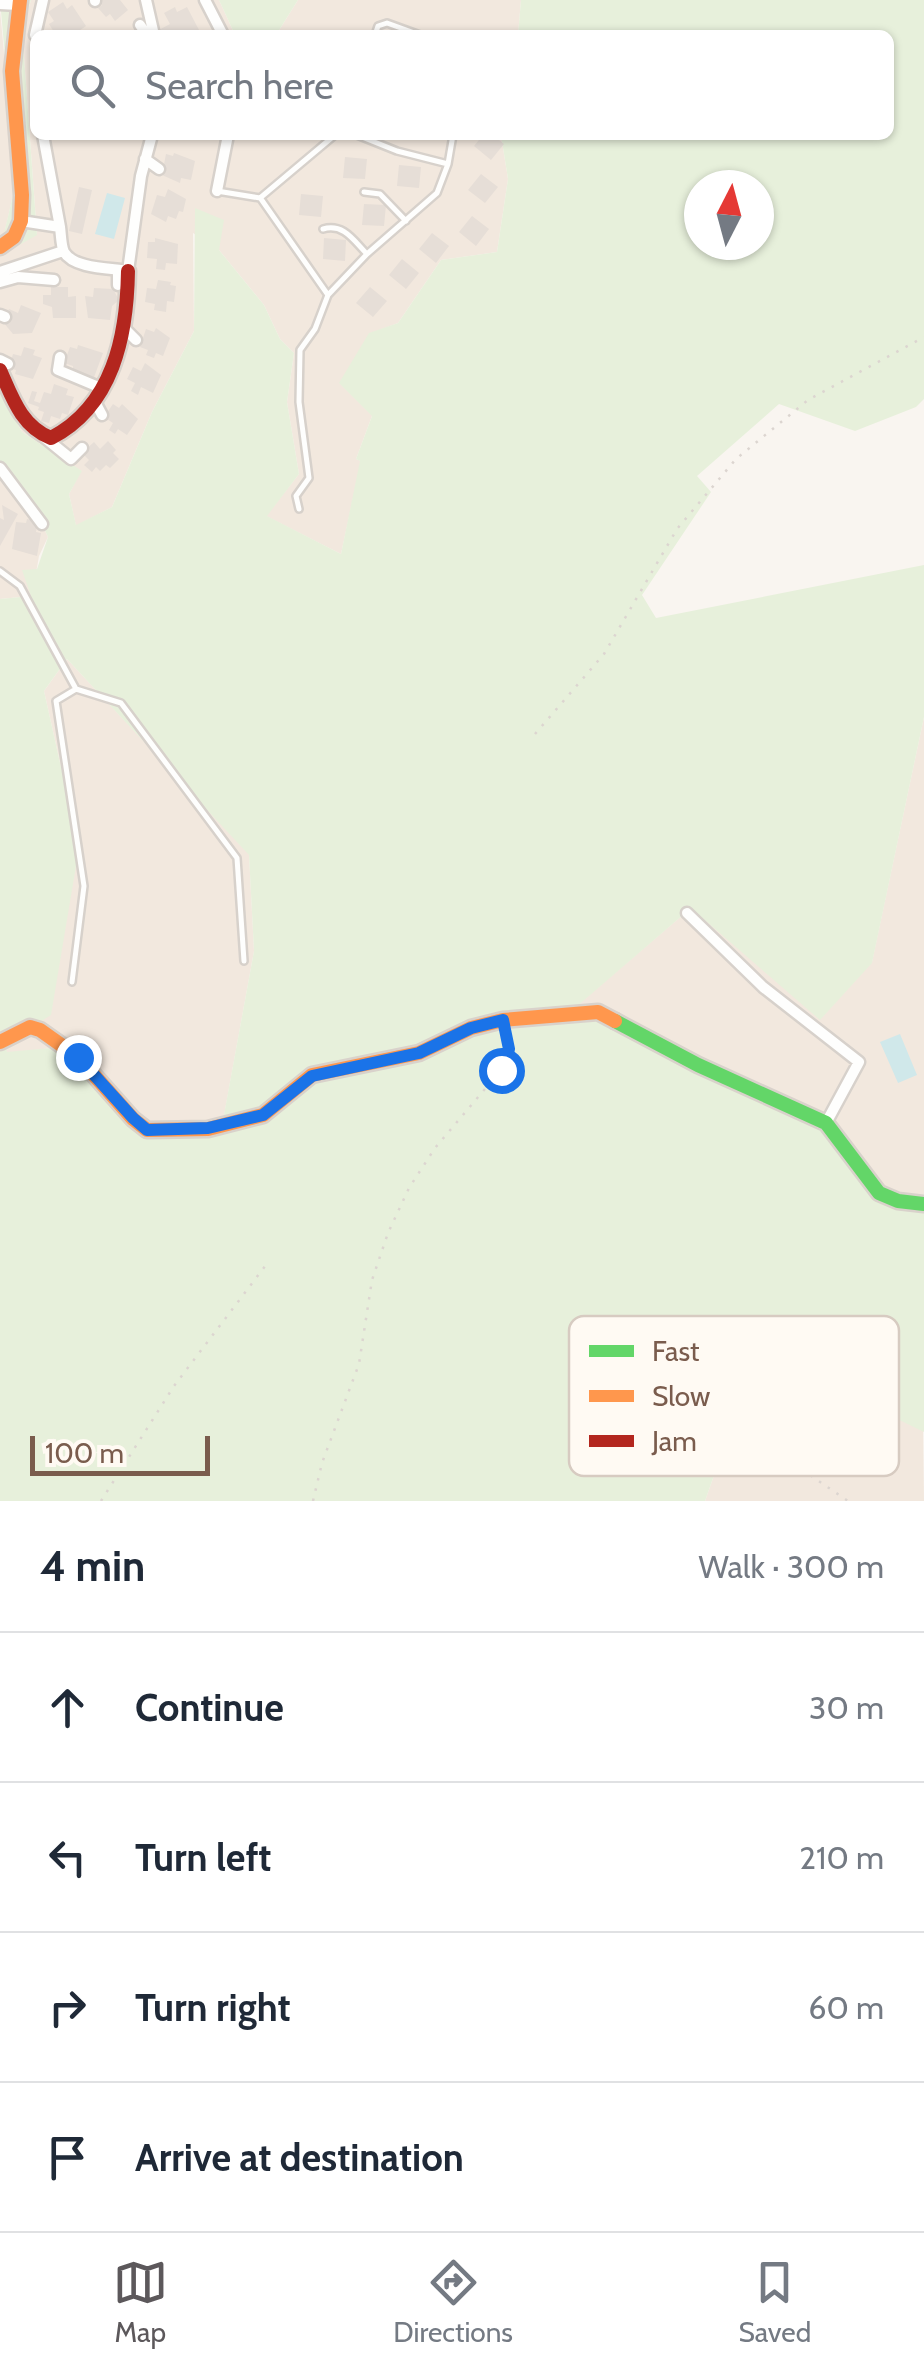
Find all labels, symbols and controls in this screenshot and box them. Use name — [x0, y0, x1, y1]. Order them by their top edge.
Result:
search box — [30, 30, 894, 140]
icon: search — [65, 58, 120, 113]
text: Search here — [145, 62, 334, 109]
north arrow — [684, 170, 774, 260]
route end — [56, 1035, 102, 1081]
route start — [479, 1048, 525, 1094]
legend — [569, 1316, 899, 1476]
text: Fast — [652, 1334, 700, 1368]
text: Slow — [652, 1379, 710, 1413]
text: Jam — [651, 1424, 697, 1458]
scale bar — [30, 1431, 210, 1476]
text: 100 m — [45, 1436, 124, 1470]
text: 4 min — [40, 1540, 145, 1592]
text: Walk · 300 m — [698, 1547, 884, 1586]
icon: ahead — [40, 1680, 95, 1735]
text: Continue — [135, 1684, 284, 1731]
text: 30 m — [809, 1688, 884, 1727]
icon: left — [40, 1830, 95, 1885]
text: Turn left — [135, 1834, 271, 1881]
text: 210 m — [799, 1838, 884, 1877]
icon: right — [40, 1980, 95, 2035]
text: Turn right — [135, 1984, 291, 2031]
text: 60 m — [808, 1988, 884, 2027]
icon: arrive — [40, 2130, 95, 2185]
text: Arrive at destination — [135, 2134, 464, 2181]
tab: Map — [113, 2255, 168, 2349]
tab: Directions — [393, 2255, 513, 2349]
tab: Saved — [739, 2255, 811, 2349]

